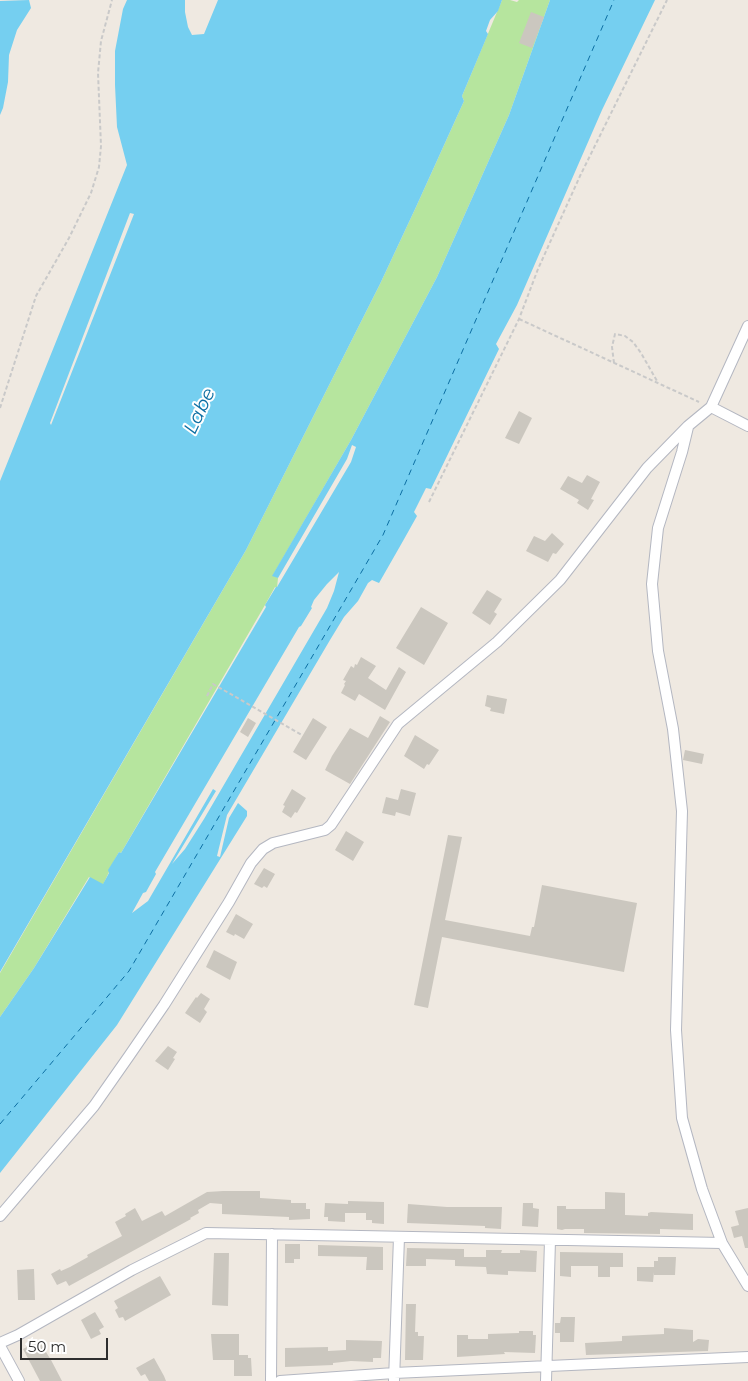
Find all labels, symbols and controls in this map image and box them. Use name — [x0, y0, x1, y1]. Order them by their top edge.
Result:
water label: Labe — [179, 384, 221, 438]
scale bar — [22, 1328, 110, 1360]
text: 50 m — [28, 1337, 66, 1356]

